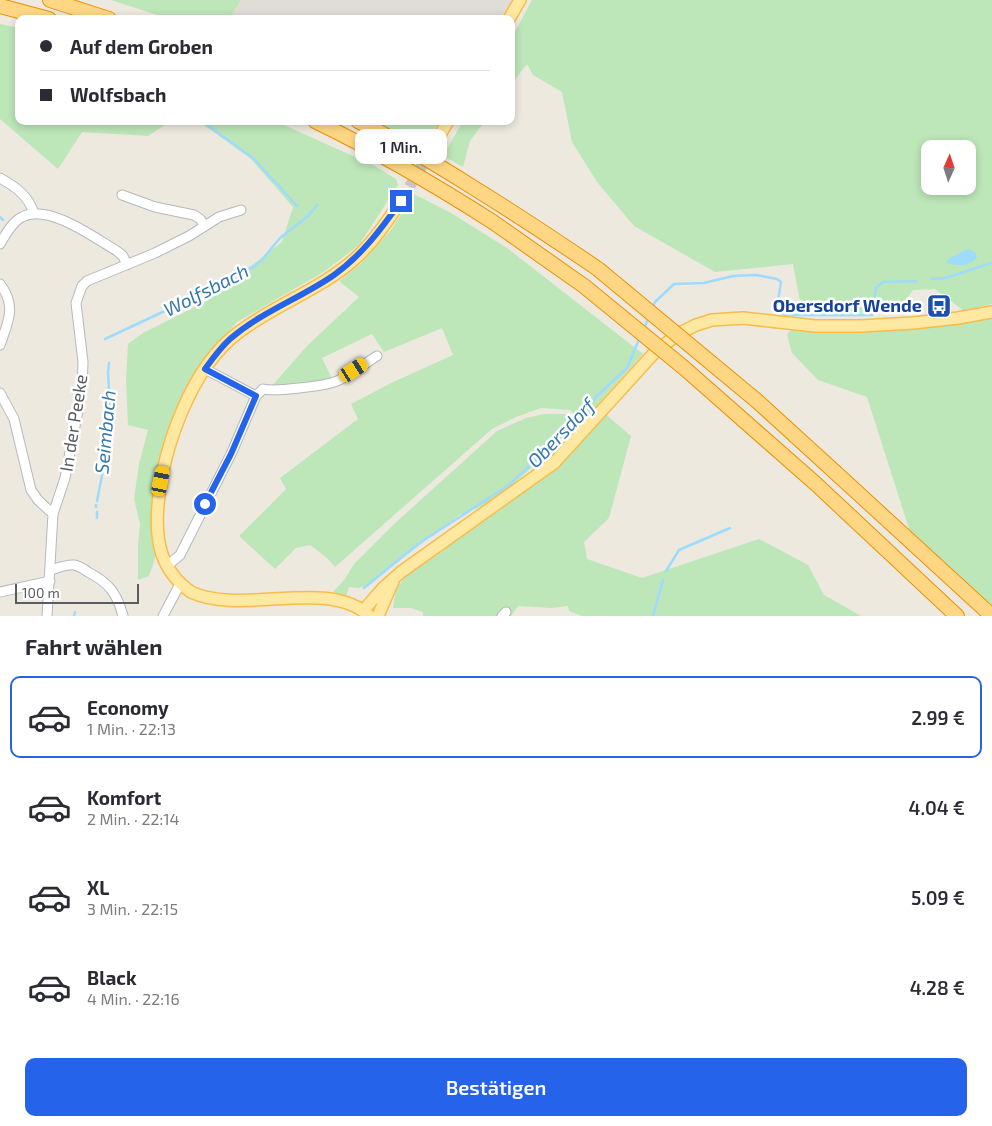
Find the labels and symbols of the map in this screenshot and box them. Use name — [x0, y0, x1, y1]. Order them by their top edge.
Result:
callout: 1 Min. — [355, 128, 447, 164]
north arrow — [921, 140, 976, 195]
route end — [390, 190, 412, 212]
water label: Wolfsbach — [159, 258, 252, 321]
bus stop icon: Obersdorf Wende — [926, 293, 952, 319]
place label: Obersdorf Wende — [773, 294, 922, 316]
car — [337, 356, 370, 384]
street label: In der Peeke — [54, 373, 92, 473]
water label: Seimbach — [89, 389, 120, 475]
water label: Obersdorf — [522, 392, 600, 472]
car — [150, 465, 171, 497]
route start — [194, 493, 216, 515]
scale bar — [15, 581, 139, 604]

